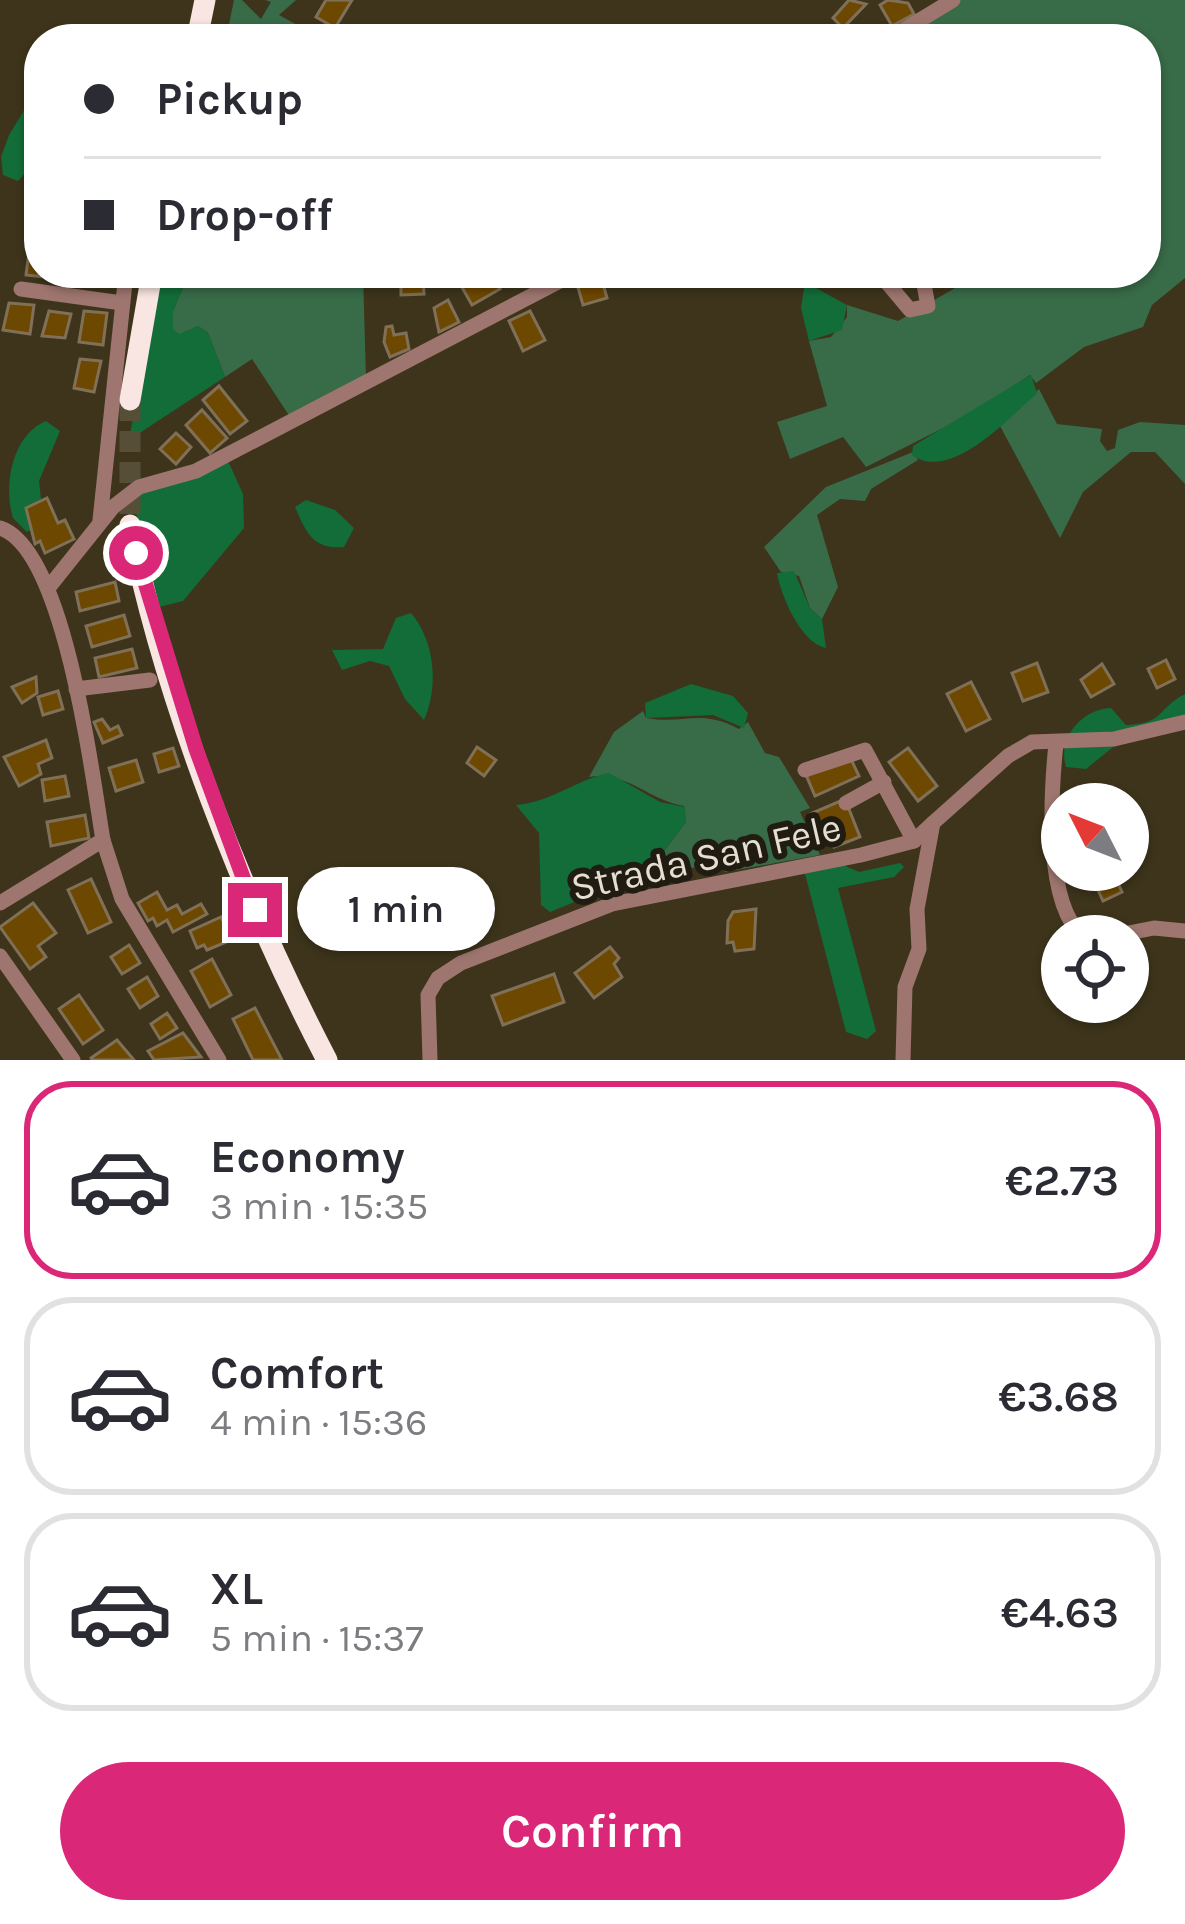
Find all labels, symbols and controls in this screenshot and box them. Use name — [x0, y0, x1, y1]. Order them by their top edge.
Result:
text: Pickup — [156, 73, 303, 125]
text: Drop-off — [156, 189, 333, 241]
route start — [109, 526, 163, 580]
north arrow — [1041, 783, 1149, 891]
map controls — [1041, 783, 1149, 1023]
street label: Strada San Fele — [566, 804, 846, 910]
callout: 1 min — [297, 868, 495, 952]
route end — [228, 883, 282, 937]
text: 1 min — [348, 886, 444, 932]
button: locate — [1041, 915, 1149, 1023]
icon: car — [66, 1126, 174, 1234]
text: Economy — [210, 1131, 405, 1183]
text: €2.73 — [1005, 1154, 1119, 1206]
text: 3 min · 15:35 — [210, 1183, 428, 1229]
icon: car — [66, 1342, 174, 1450]
text: Comfort — [210, 1347, 384, 1399]
text: €3.68 — [998, 1370, 1119, 1422]
text: 4 min · 15:36 — [210, 1399, 427, 1445]
icon: car — [66, 1558, 174, 1666]
text: XL — [210, 1563, 263, 1615]
text: €4.63 — [1001, 1586, 1119, 1638]
text: 5 min · 15:37 — [210, 1615, 424, 1661]
button: Confirm — [60, 1762, 1125, 1900]

